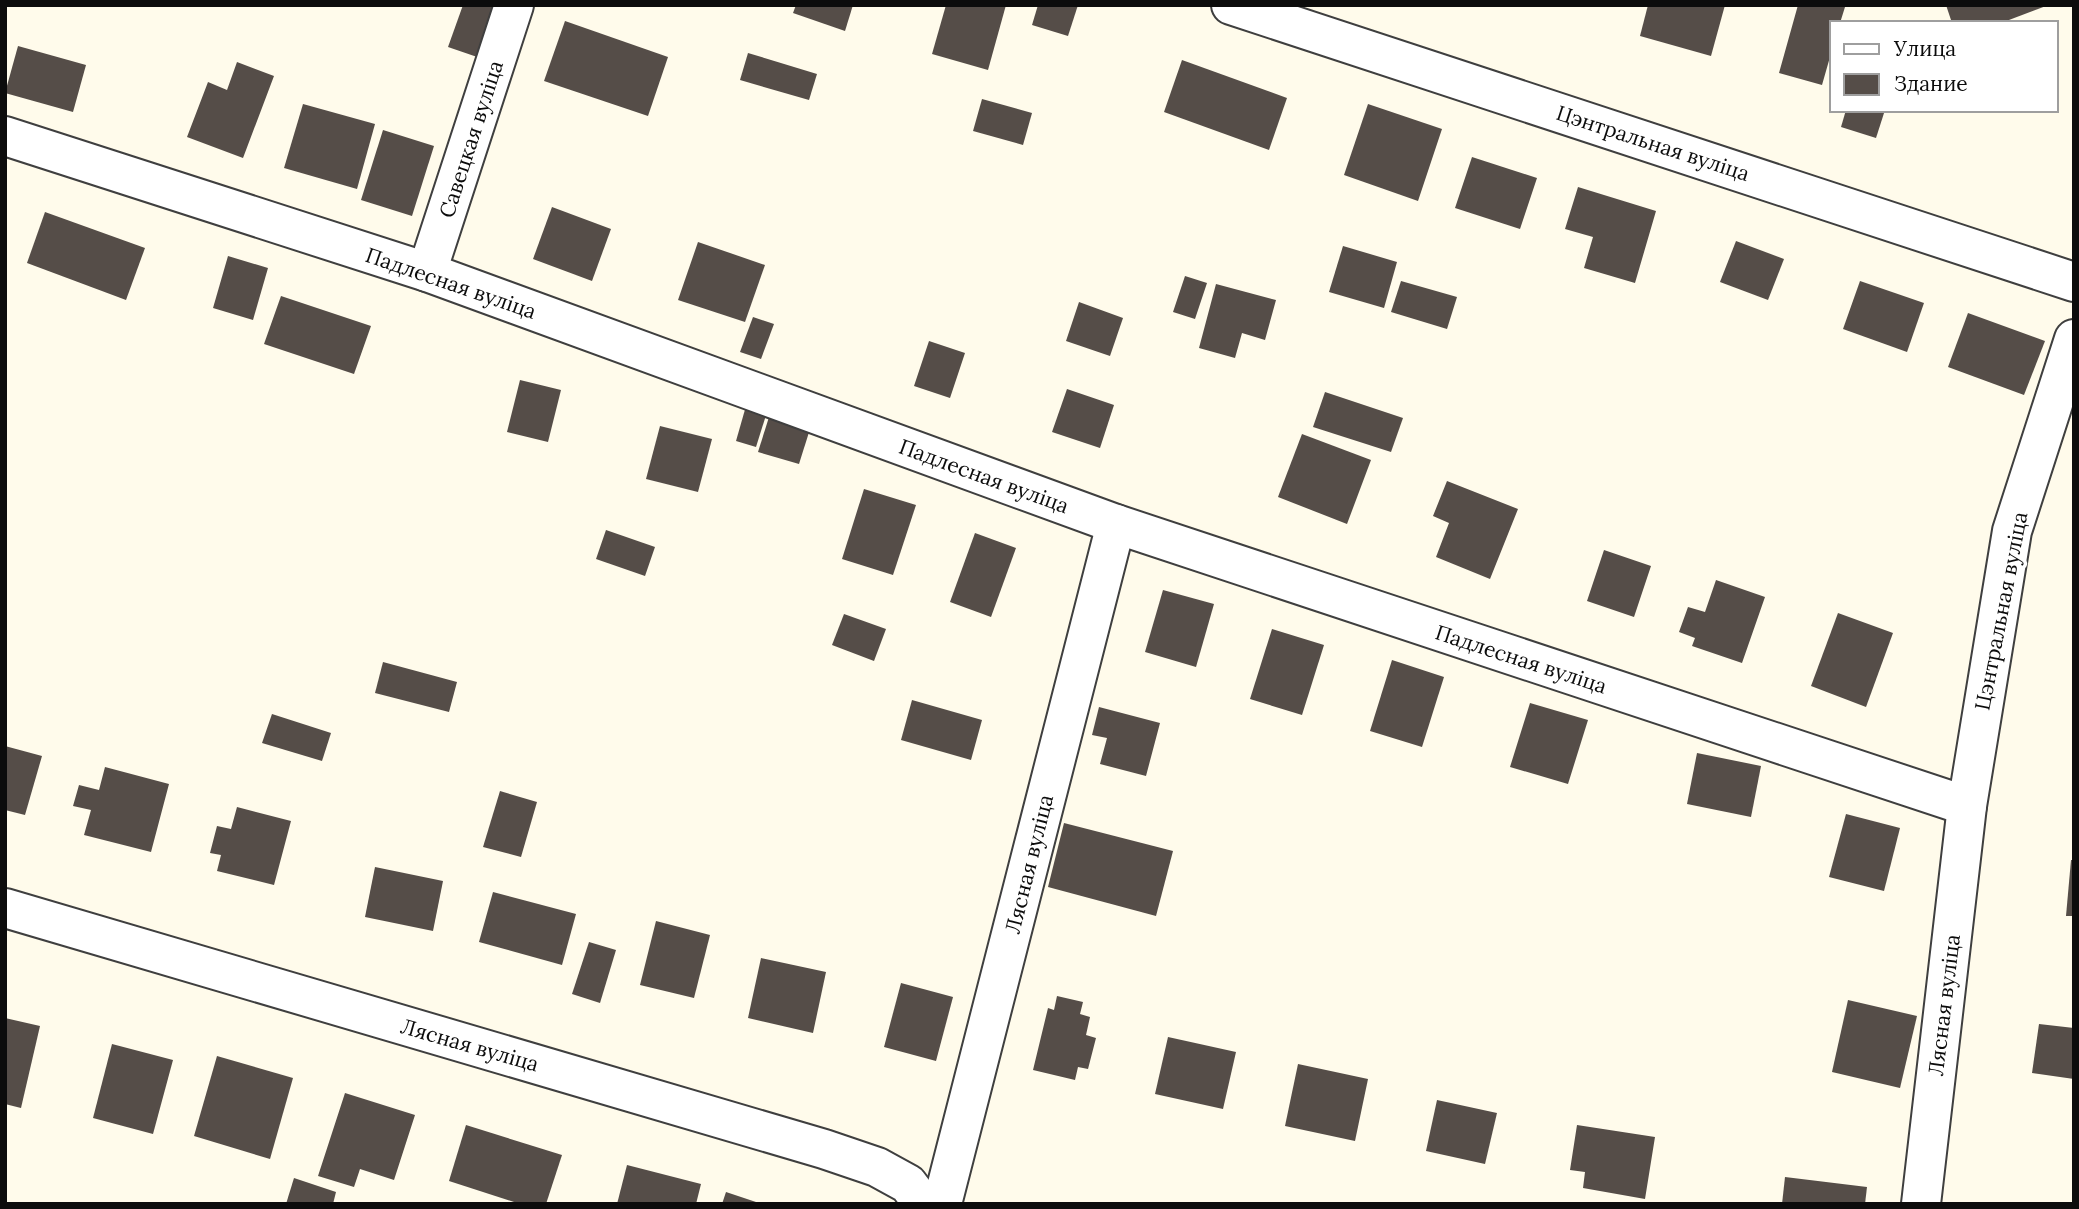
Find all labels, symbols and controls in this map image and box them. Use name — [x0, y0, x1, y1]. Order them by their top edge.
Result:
legend — [1830, 21, 2058, 112]
text: Улица — [1893, 35, 1956, 62]
street label: Савецкая вуліца — [433, 57, 509, 221]
text: Здание — [1894, 70, 1968, 97]
street label: Цэнтральная вуліца — [1553, 99, 1753, 187]
street label: Падлесная вуліца — [362, 241, 540, 325]
street label: Падлесная вуліца — [895, 433, 1073, 519]
street label: Цэнтральная вуліца — [1969, 509, 2034, 713]
street label: Падлесная вуліца — [1432, 619, 1610, 700]
street label: Лясная вуліца — [999, 792, 1059, 936]
street label: Лясная вуліца — [1922, 933, 1966, 1077]
street label: Лясная вуліца — [398, 1012, 542, 1078]

